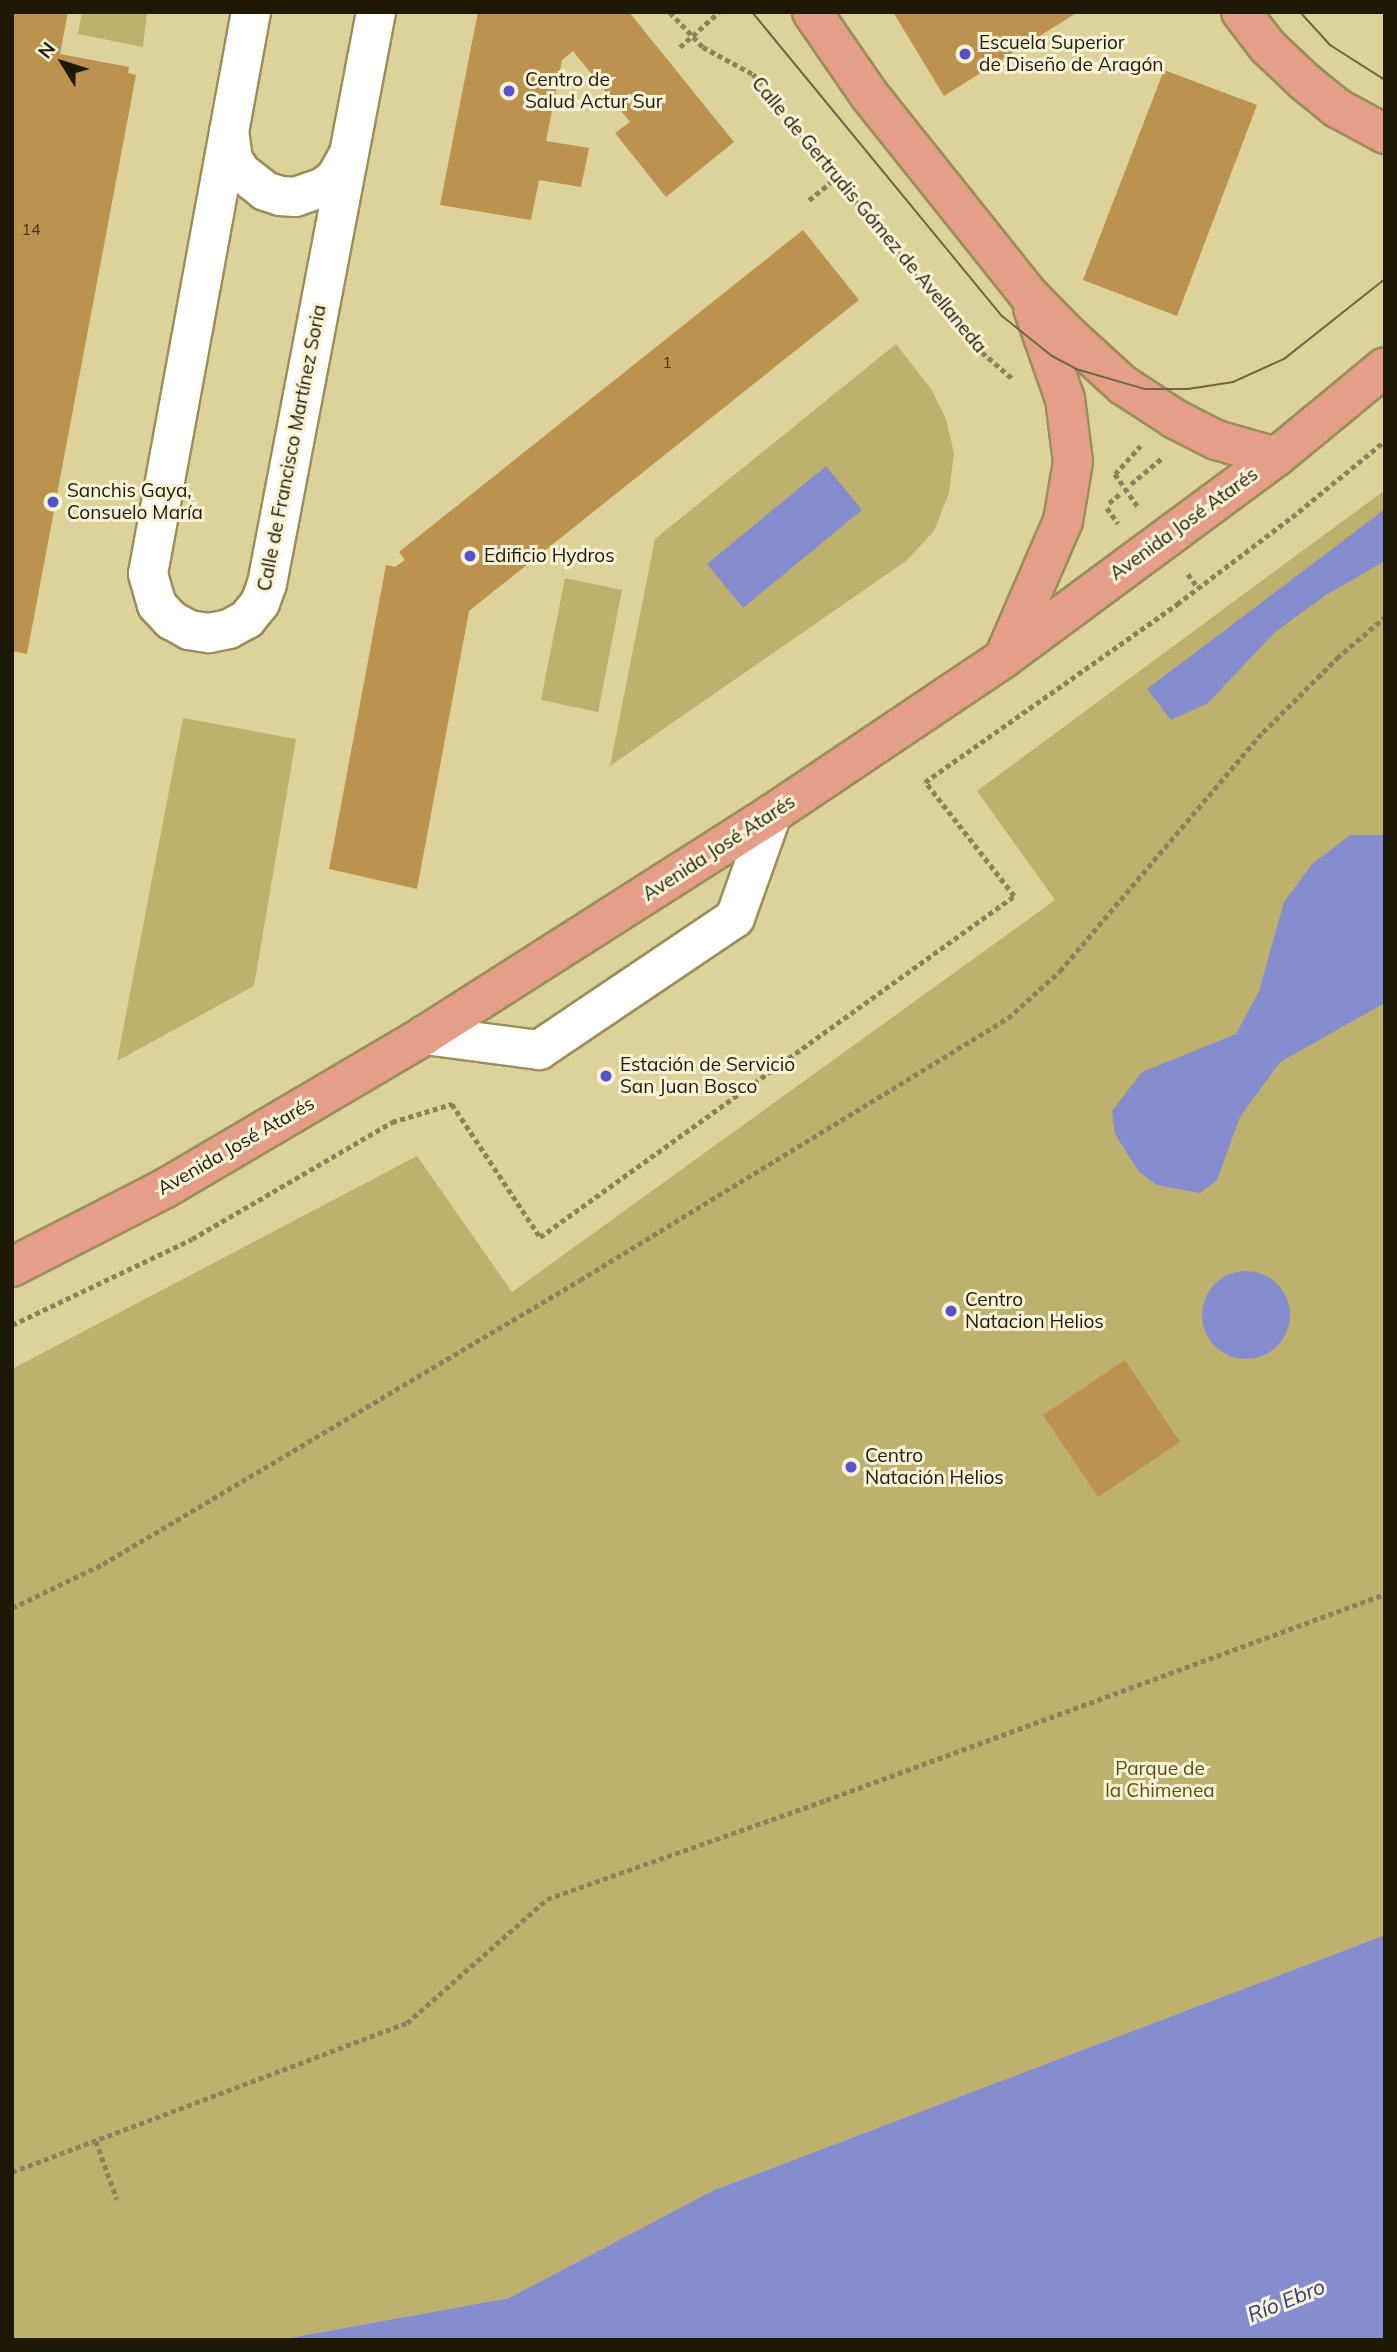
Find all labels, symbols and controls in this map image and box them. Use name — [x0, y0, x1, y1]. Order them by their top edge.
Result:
north arrow — [28, 28, 98, 98]
place label: Escuela Superior de Diseño de Aragón — [979, 32, 1163, 76]
text: N — [33, 37, 60, 63]
marker: Escuela Superior de Diseño de Aragón — [957, 46, 973, 62]
place label: Centro de Salud Actur Sur — [525, 69, 663, 113]
street label: Calle de Gertrudis Gómez de Avellaneda — [747, 72, 991, 358]
marker: Centro de Salud Actur Sur — [499, 81, 519, 101]
house number: 14 — [21, 219, 41, 239]
street label: Calle de Francisco Martínez Soria — [253, 303, 331, 593]
house number: 1 — [662, 352, 672, 372]
street label: Avenida José Atarés — [1106, 463, 1262, 585]
place label: Sanchis Gaya, Consuelo María — [67, 480, 203, 524]
marker: Sanchis Gaya, Consuelo María — [45, 494, 61, 510]
place label: Edificio Hydros — [484, 545, 615, 567]
marker: Edificio Hydros — [462, 548, 478, 564]
street label: Avenida José Atarés — [638, 790, 800, 906]
place label: Estación de Servicio San Juan Bosco — [620, 1054, 795, 1098]
marker: Estación de Servicio San Juan Bosco — [598, 1068, 614, 1084]
street label: Avenida José Atarés — [154, 1092, 318, 1200]
place label: Centro Natacion Helios — [965, 1289, 1104, 1333]
marker: Centro Natacion Helios — [943, 1303, 959, 1319]
place label: Centro Natación Helios — [865, 1445, 1004, 1489]
marker: Centro Natación Helios — [843, 1459, 859, 1475]
park label: Parque de la Chimenea — [1105, 1758, 1215, 1802]
water label: Río Ebro — [1244, 2273, 1328, 2327]

